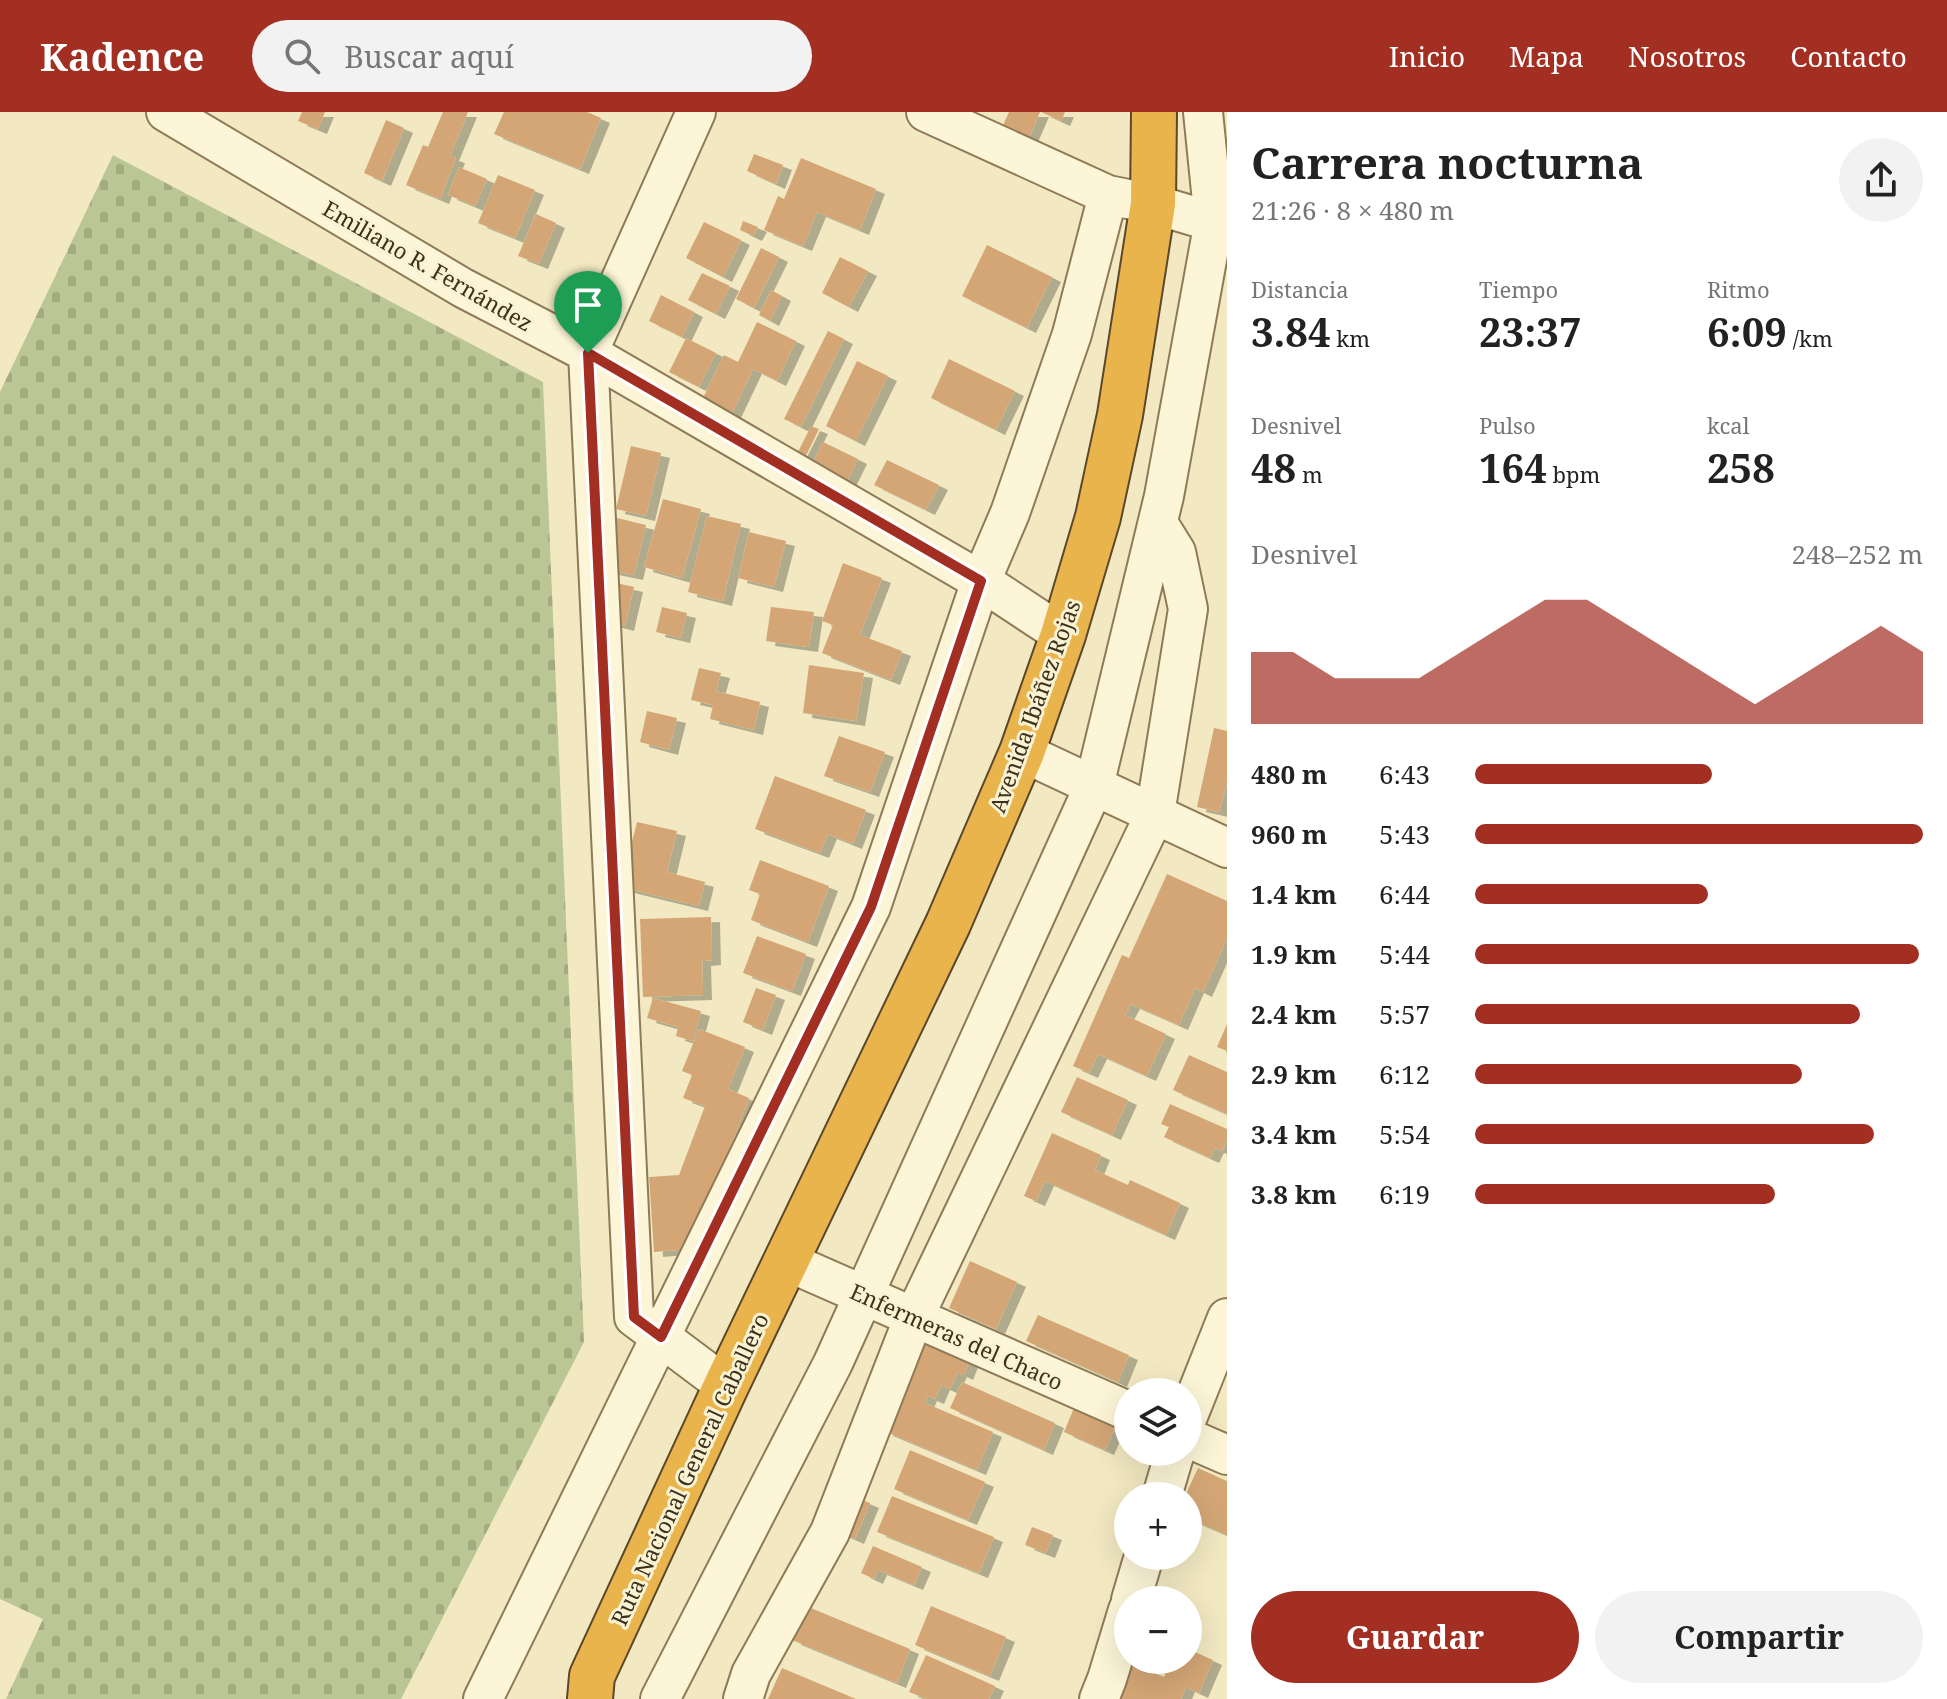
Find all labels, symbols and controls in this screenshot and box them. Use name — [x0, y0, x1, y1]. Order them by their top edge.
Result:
search box — [252, 20, 812, 92]
text: Kadence — [40, 30, 204, 82]
icon: search — [280, 34, 324, 78]
text: Buscar aquí — [344, 36, 514, 77]
text: Inicio — [1389, 37, 1465, 75]
text: Mapa — [1509, 37, 1584, 75]
text: Nosotros — [1628, 37, 1746, 75]
text: Contacto — [1790, 37, 1907, 75]
text: Carrera nocturna — [1251, 132, 1643, 192]
button: share — [1839, 138, 1923, 222]
text: 21:26 · 8 × 480 m — [1251, 192, 1454, 228]
street label: Emiliano R. Fernández — [318, 193, 538, 337]
pin — [554, 271, 622, 353]
text: Distancia — [1251, 274, 1349, 304]
text: Tiempo — [1479, 274, 1558, 304]
text: Ritmo — [1707, 274, 1770, 304]
icon: arrive — [566, 283, 610, 327]
text: 3.84 — [1251, 304, 1331, 359]
text: 23:37 — [1479, 304, 1582, 359]
text: 6:09 — [1707, 304, 1787, 359]
text: km — [1331, 323, 1370, 353]
text: /km — [1787, 323, 1833, 353]
text: Desnivel — [1251, 410, 1341, 440]
text: Pulso — [1479, 410, 1536, 440]
text: kcal — [1707, 410, 1749, 440]
text: 48 — [1251, 440, 1296, 495]
text: 164 — [1479, 440, 1547, 495]
text: 258 — [1707, 440, 1775, 495]
text: m — [1296, 459, 1323, 489]
text: bpm — [1547, 459, 1600, 489]
text: Desnivel — [1251, 536, 1358, 572]
text: 248–252 m — [1791, 536, 1923, 572]
street label: Avenida Ibáñez Rojas — [982, 595, 1086, 817]
text: 480 m — [1251, 756, 1327, 792]
text: 6:43 — [1379, 756, 1430, 792]
text: 960 m — [1251, 816, 1327, 852]
text: 5:43 — [1379, 816, 1430, 852]
text: 1.4 km — [1251, 876, 1337, 912]
text: 6:44 — [1379, 876, 1430, 912]
text: 1.9 km — [1251, 936, 1337, 972]
text: 5:44 — [1379, 936, 1430, 972]
text: 2.4 km — [1251, 996, 1337, 1032]
text: 5:57 — [1379, 996, 1430, 1032]
text: 2.9 km — [1251, 1056, 1337, 1092]
text: 6:12 — [1379, 1056, 1430, 1092]
text: 3.4 km — [1251, 1116, 1337, 1152]
text: 5:54 — [1379, 1116, 1430, 1152]
text: 3.8 km — [1251, 1176, 1337, 1212]
text: 6:19 — [1379, 1176, 1430, 1212]
street label: Enfermeras del Chaco — [846, 1276, 1068, 1396]
street label: Ruta Nacional General Caballero — [603, 1308, 775, 1630]
map controls — [1114, 1378, 1202, 1674]
button: layers — [1114, 1378, 1202, 1466]
button: + — [1114, 1482, 1202, 1570]
button: − — [1114, 1586, 1202, 1674]
button: Guardar — [1251, 1591, 1579, 1683]
button: Compartir — [1595, 1591, 1923, 1683]

